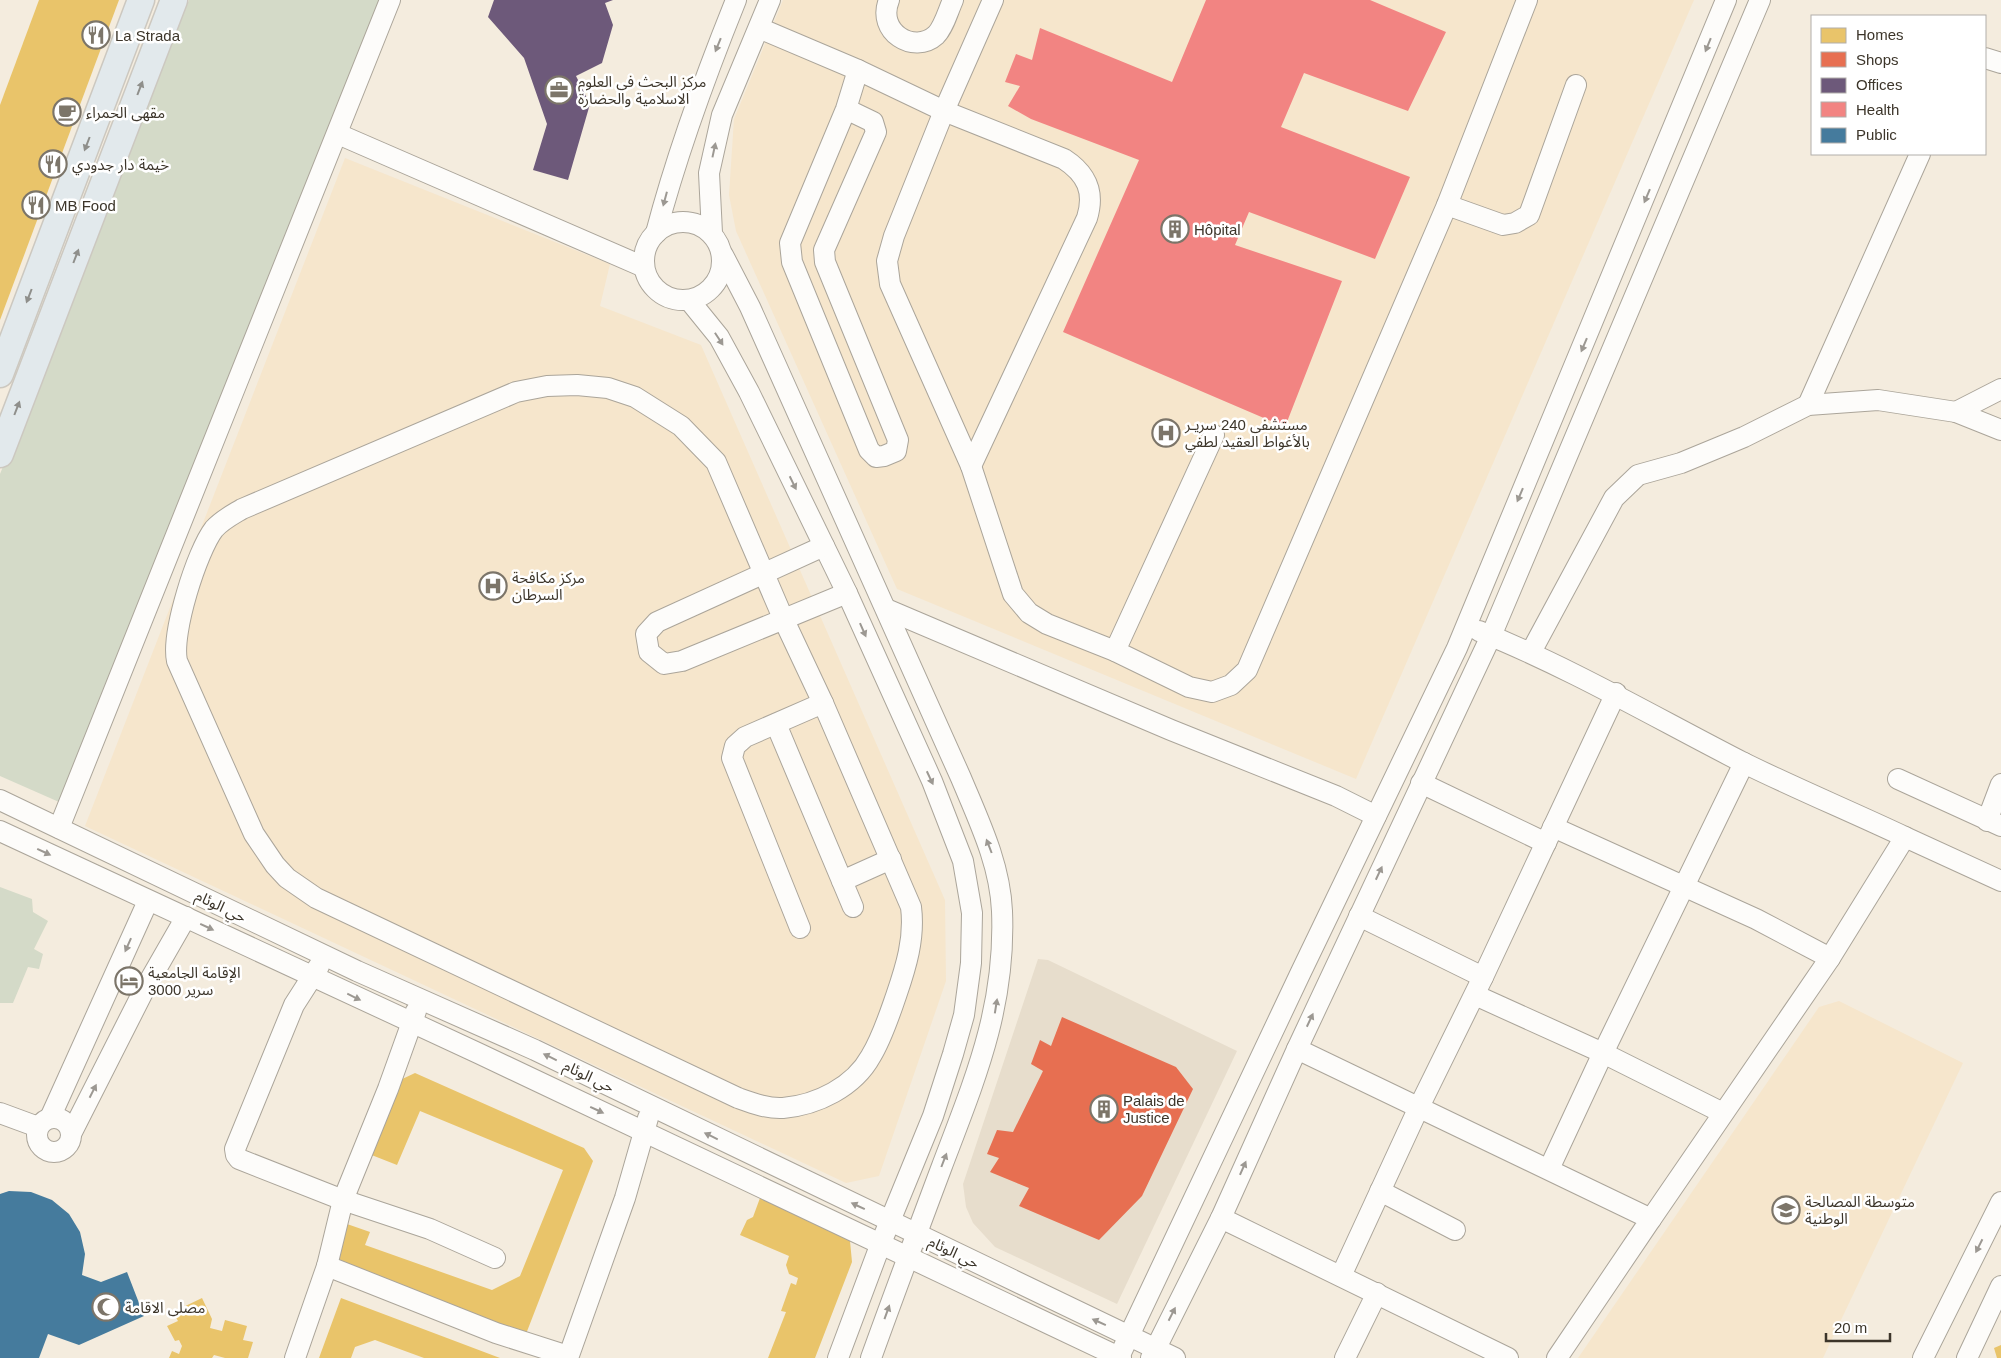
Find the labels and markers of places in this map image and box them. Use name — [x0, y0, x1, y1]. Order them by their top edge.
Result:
restaurant icon: La Strada — [81, 20, 111, 50]
place label: La Strada — [115, 27, 181, 44]
place label: مركز البحث في العلوم الاسلامية والحضارة — [578, 73, 706, 108]
office icon: مركز البحث في العلوم الاسلامية والحضارة — [544, 75, 574, 105]
cafe icon: مقهى الحمراء — [52, 97, 82, 127]
place label: مقهى الحمراء — [86, 104, 165, 122]
restaurant icon: خيمة دار جدودي — [38, 149, 68, 179]
place label: خيمة دار جدودي — [72, 156, 169, 176]
restaurant icon: MB Food — [21, 190, 51, 220]
place label: MB Food — [55, 197, 116, 214]
building icon: Hôpital — [1160, 214, 1190, 244]
place label: Hôpital — [1194, 221, 1241, 238]
place label: مستشفى 240 سريـر بالأغواط العقيد لطفي — [1184, 416, 1310, 453]
hospital icon: مستشفى 240 سريـر بالأغواط العقيد لطفي — [1151, 418, 1181, 448]
place label: مركز مكافحة السرطان — [512, 569, 585, 604]
hospital icon: مركز مكافحة السرطان — [478, 571, 508, 601]
place label: الإقامة الجامعية 3000 سرير — [148, 964, 241, 999]
hotel icon: الإقامة الجامعية 3000 سرير — [114, 966, 144, 996]
place label: Palais de Justice — [1123, 1092, 1185, 1126]
building icon: Palais de Justice — [1089, 1094, 1119, 1124]
place label: متوسطة المصالحة الوطنية — [1805, 1193, 1915, 1228]
school or university icon: متوسطة المصالحة الوطنية — [1771, 1195, 1801, 1225]
mosque icon: مصلى الاقامة — [91, 1292, 121, 1322]
place label: مصلى الاقامة — [125, 1299, 205, 1317]

